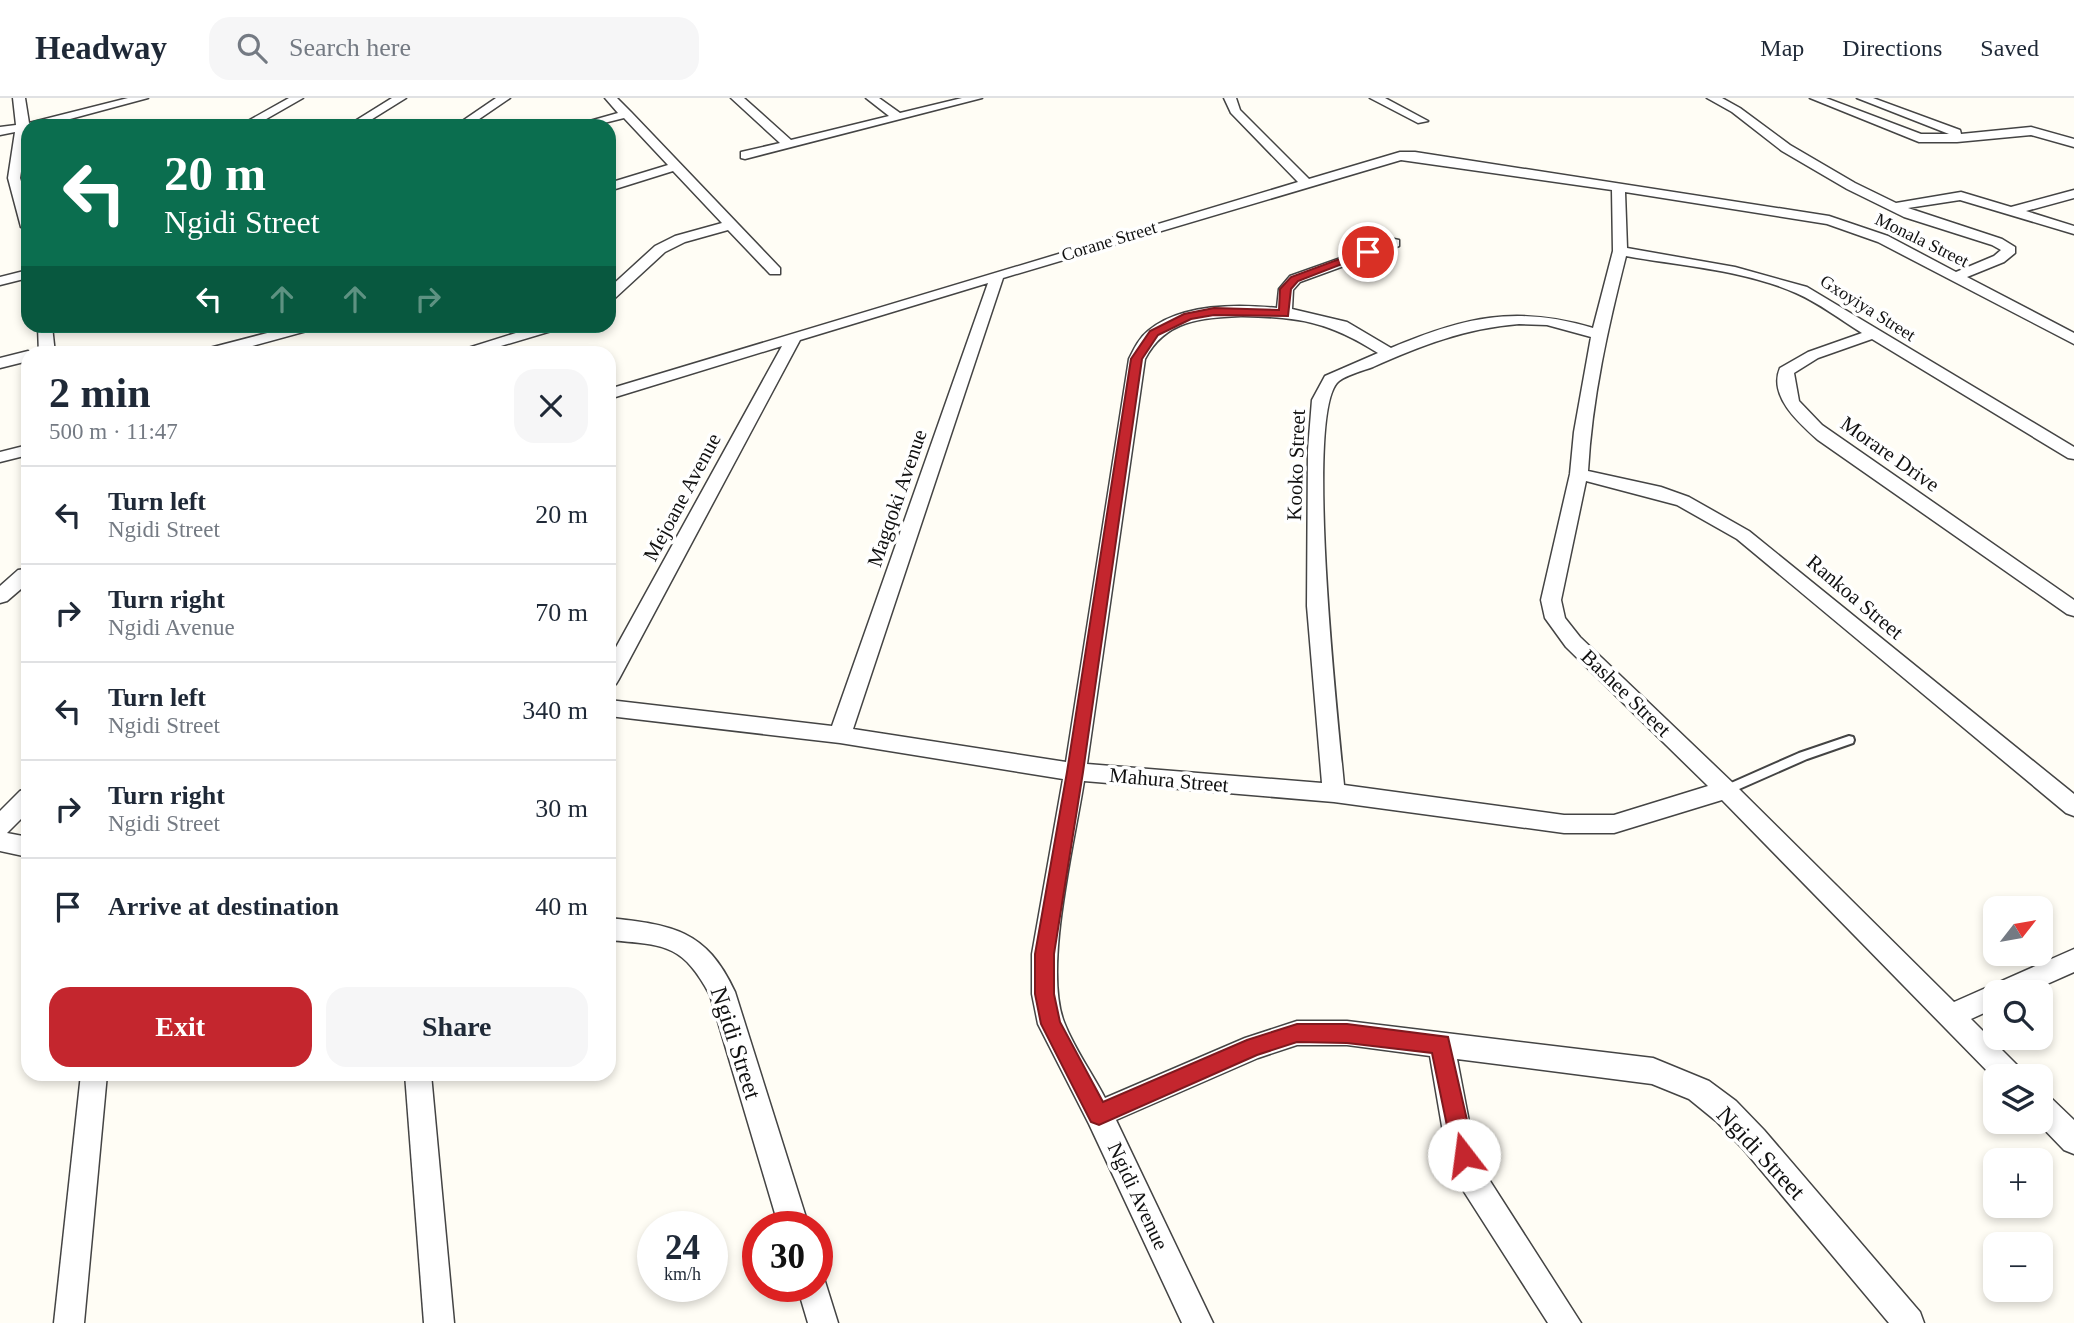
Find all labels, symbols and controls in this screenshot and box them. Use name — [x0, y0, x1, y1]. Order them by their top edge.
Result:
search box — [209, 17, 699, 80]
icon: search — [233, 29, 271, 67]
text: Headway — [35, 30, 167, 66]
text: Search here — [289, 33, 411, 62]
text: Map — [1760, 35, 1804, 61]
text: Directions — [1842, 35, 1942, 61]
text: Saved — [1980, 35, 2039, 61]
text: 20 m — [164, 146, 266, 201]
icon: left — [49, 147, 140, 238]
text: Ngidi Street — [164, 204, 320, 240]
street label: Monala Street — [1872, 209, 1972, 271]
street label: Corane Street — [1059, 217, 1159, 265]
pin — [1338, 222, 1398, 282]
icon: arrive — [1349, 233, 1387, 271]
street label: Gxoyiya Street — [1817, 271, 1919, 345]
icon: left — [190, 280, 228, 318]
icon: ahead — [263, 280, 301, 318]
icon: ahead — [336, 280, 374, 318]
icon: right — [409, 280, 447, 318]
button: close — [514, 369, 588, 443]
text: 2 min — [49, 370, 151, 416]
street label: Kooko Street — [1282, 409, 1310, 521]
street label: Morare Drive — [1836, 411, 1944, 497]
text: 500 m · 11:47 — [49, 419, 178, 444]
street label: Magqoki Avenue — [862, 426, 932, 570]
street label: Mejoane Avenue — [638, 429, 726, 565]
text: Turn left — [108, 487, 206, 516]
icon: left — [49, 496, 87, 534]
text: 20 m — [535, 500, 588, 529]
text: Ngidi Street — [108, 517, 220, 542]
street label: Rankoa Street — [1802, 550, 1908, 644]
text: Turn right — [108, 585, 225, 614]
icon: right — [49, 594, 87, 632]
text: 70 m — [535, 598, 588, 627]
text: Ngidi Avenue — [108, 615, 235, 640]
street label: Bashee Street — [1576, 644, 1676, 742]
text: Turn left — [108, 683, 206, 712]
icon: left — [49, 692, 87, 730]
text: 340 m — [522, 696, 588, 725]
text: Ngidi Street — [108, 713, 220, 738]
street label: Mahura Street — [1108, 763, 1230, 797]
text: Turn right — [108, 781, 225, 810]
icon: right — [49, 790, 87, 828]
text: 30 m — [535, 794, 588, 823]
text: Ngidi Street — [108, 811, 220, 836]
icon: arrive — [49, 888, 87, 926]
text: Arrive at destination — [108, 892, 339, 921]
text: 40 m — [535, 892, 588, 921]
north arrow — [1983, 896, 2053, 966]
map controls — [1983, 896, 2053, 1302]
button: search — [1983, 980, 2053, 1050]
street label: Ngidi Street — [706, 984, 766, 1103]
button: Exit — [49, 987, 312, 1067]
button: Share — [326, 987, 588, 1067]
button: layers — [1983, 1064, 2053, 1134]
street label: Ngidi Street — [1712, 1101, 1811, 1205]
position arrow — [1427, 1118, 1501, 1192]
street label: Ngidi Avenue — [1103, 1139, 1173, 1253]
button: + — [1983, 1148, 2053, 1218]
speed limit sign: 30 — [742, 1211, 833, 1302]
text: 24 — [665, 1228, 700, 1267]
button: − — [1983, 1232, 2053, 1302]
text: km/h — [664, 1264, 701, 1284]

